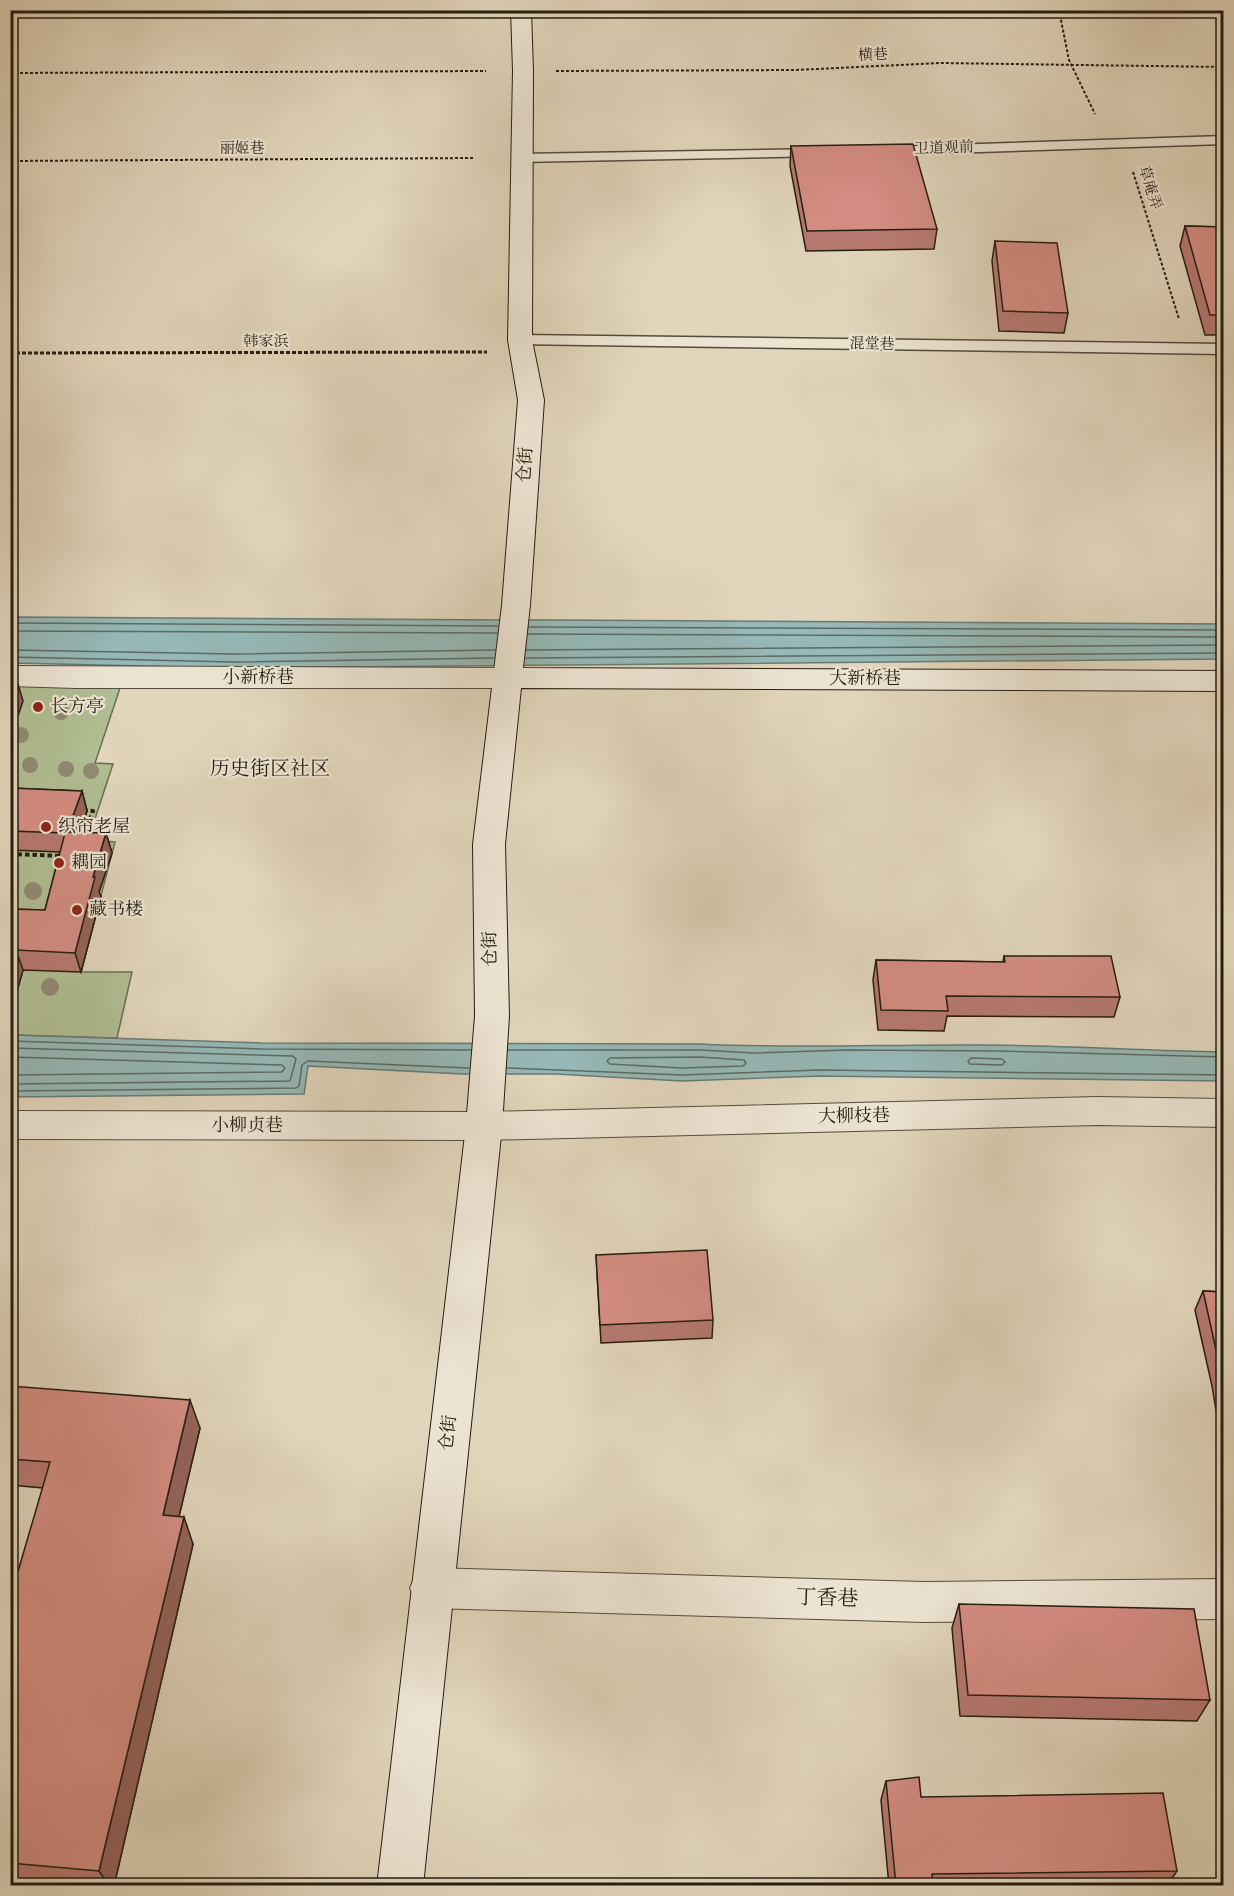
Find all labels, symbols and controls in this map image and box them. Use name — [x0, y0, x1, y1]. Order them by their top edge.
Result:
street label: 横巷 — [857, 45, 889, 67]
street label: 卫道观前 — [914, 137, 974, 161]
street label: 丽姬巷 — [219, 139, 265, 160]
street label: 草庵弄 — [1132, 163, 1166, 213]
street label: 韩家浜 — [243, 332, 289, 353]
street label: 混堂巷 — [849, 334, 895, 356]
street label: 仓街 — [512, 446, 540, 484]
street label: 小新桥巷 — [222, 666, 294, 691]
street label: 大新桥巷 — [829, 667, 901, 692]
place label: 长方亭 — [50, 695, 104, 720]
marker: 长方亭 — [31, 700, 45, 714]
district label: 历史街区社区 — [210, 756, 330, 784]
place label: 织帘老屋 — [58, 815, 130, 840]
marker: 织帘老屋 — [39, 820, 53, 834]
place label: 耦园 — [71, 851, 107, 876]
marker: 耦园 — [52, 856, 66, 870]
place label: 藏书楼 — [89, 898, 143, 923]
marker: 藏书楼 — [70, 903, 84, 917]
street label: 仓街 — [478, 931, 504, 967]
street label: 大柳枝巷 — [818, 1104, 890, 1130]
street label: 小柳贞巷 — [211, 1114, 283, 1139]
street label: 仓街 — [435, 1414, 463, 1452]
street label: 丁香巷 — [795, 1583, 859, 1615]

